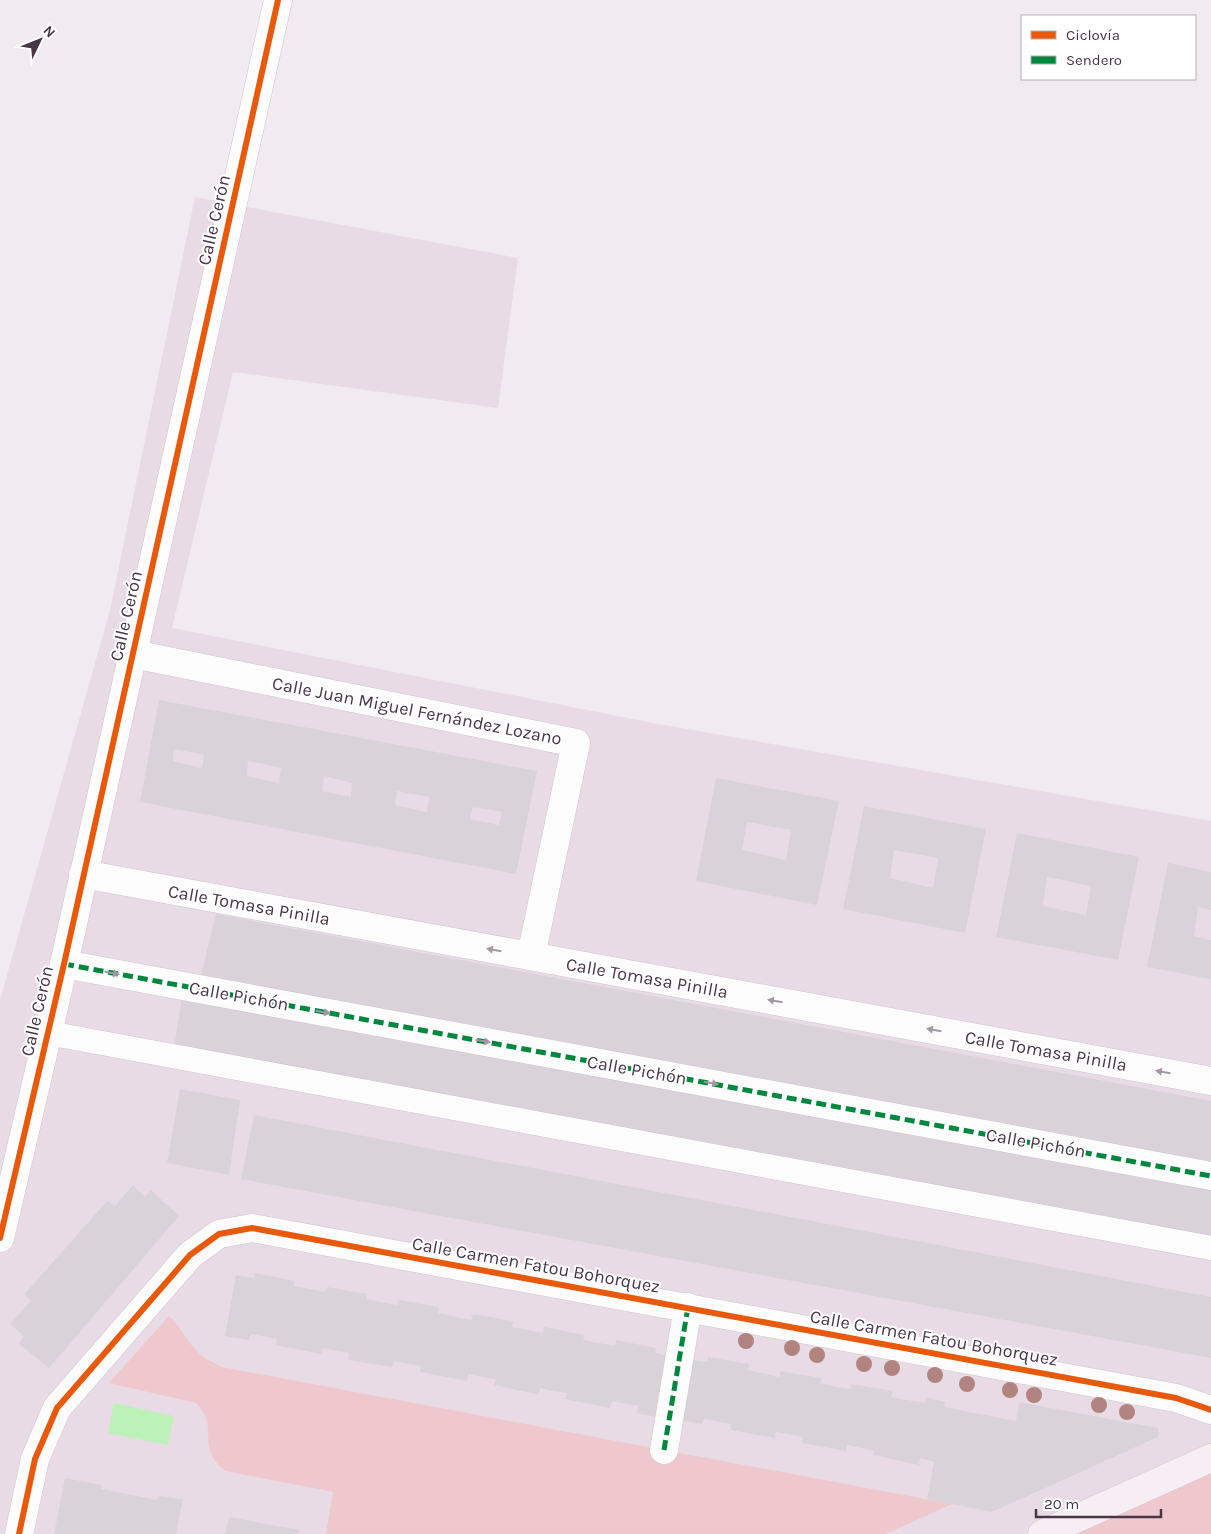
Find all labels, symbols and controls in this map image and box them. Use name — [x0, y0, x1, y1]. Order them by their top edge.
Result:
north arrow — [15, 15, 65, 65]
legend — [1021, 15, 1196, 80]
text: N — [39, 22, 59, 41]
text: Ciclovía — [1066, 26, 1120, 44]
text: Sendero — [1066, 51, 1122, 69]
street label: Calle Cerón — [193, 173, 235, 267]
street label: Calle Cerón — [105, 569, 147, 663]
street label: Calle Juan Miguel Fernández Lozano — [270, 672, 564, 750]
street label: Calle Tomasa Pinilla — [166, 880, 332, 930]
one-way arrow — [486, 945, 502, 953]
street label: Calle Tomasa Pinilla — [564, 953, 730, 1003]
street label: Calle Cerón — [16, 964, 58, 1058]
one-way arrow — [104, 969, 120, 977]
street label: Calle Pichón — [187, 976, 291, 1016]
one-way arrow — [766, 997, 782, 1005]
one-way arrow — [315, 1008, 331, 1016]
one-way arrow — [926, 1026, 942, 1034]
street label: Calle Tomasa Pinilla — [963, 1026, 1129, 1076]
one-way arrow — [475, 1038, 491, 1046]
street label: Calle Pichón — [585, 1050, 689, 1090]
one-way arrow — [1155, 1068, 1171, 1076]
one-way arrow — [704, 1080, 720, 1088]
street label: Calle Pichón — [984, 1123, 1088, 1163]
street label: Calle Carmen Fatou Bohorquez — [410, 1232, 662, 1298]
street label: Calle Carmen Fatou Bohorquez — [808, 1305, 1060, 1371]
scale bar — [1036, 1486, 1161, 1518]
text: 20 m — [1044, 1495, 1079, 1513]

